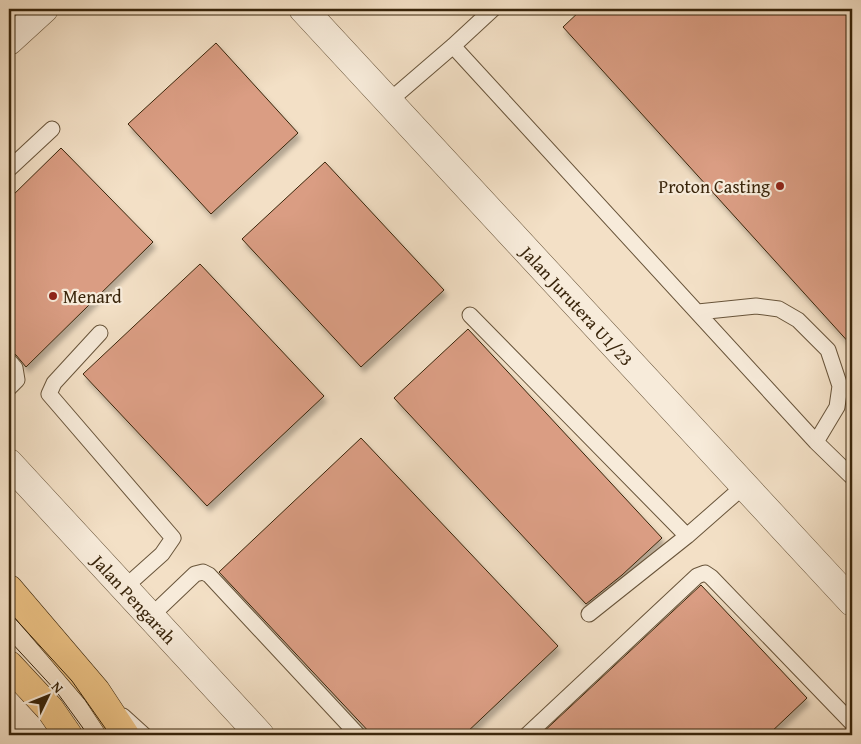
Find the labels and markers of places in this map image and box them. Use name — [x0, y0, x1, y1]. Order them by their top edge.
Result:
place label: Proton Casting — [658, 173, 770, 200]
marker: Proton Casting — [774, 180, 786, 192]
place label: Menard — [63, 283, 122, 310]
marker: Menard — [47, 290, 59, 302]

